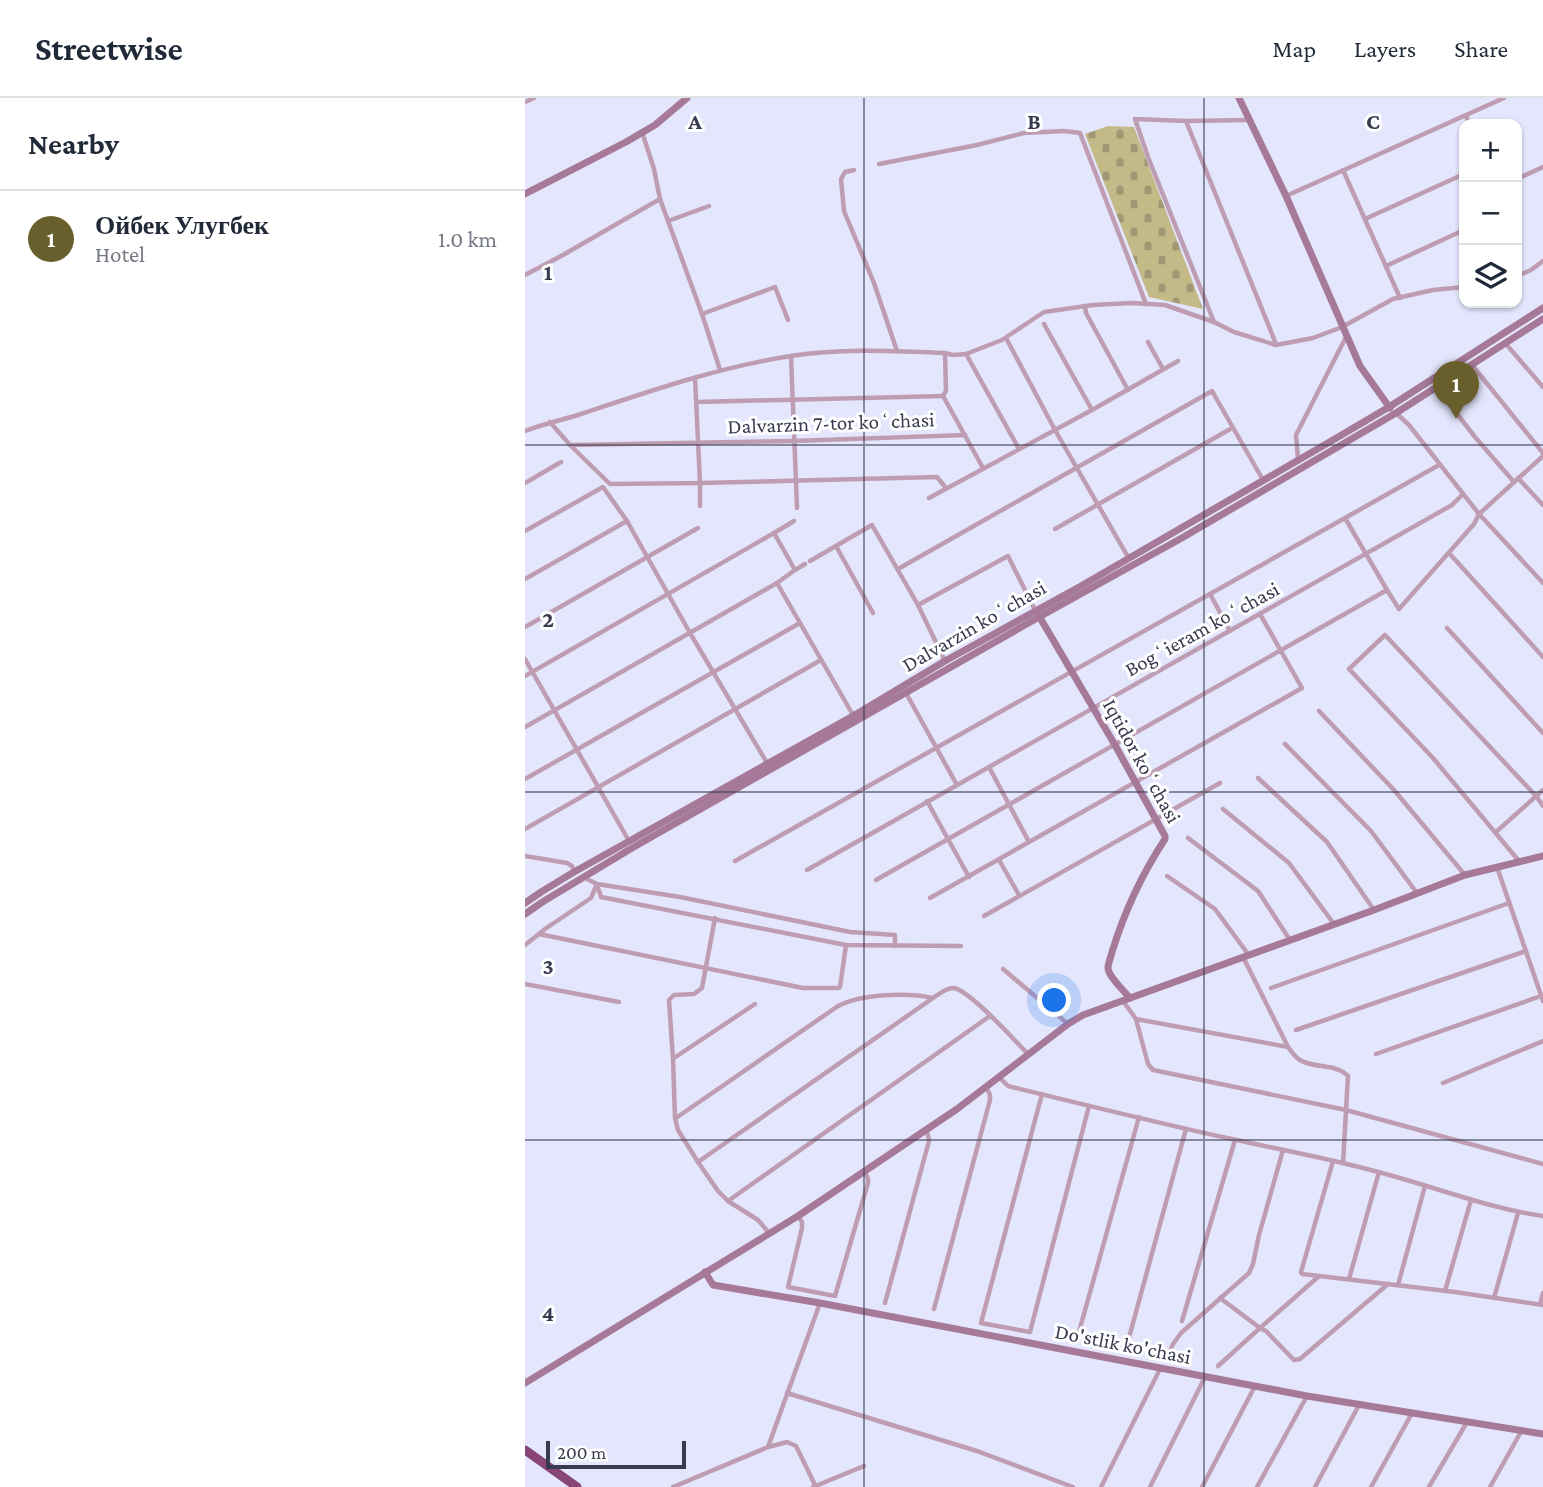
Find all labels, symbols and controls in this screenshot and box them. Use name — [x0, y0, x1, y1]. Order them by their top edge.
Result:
text: Streetwise — [35, 30, 183, 67]
text: Map — [1272, 35, 1316, 62]
text: Layers — [1354, 35, 1416, 62]
text: Share — [1454, 35, 1508, 62]
text: A — [687, 108, 702, 134]
text: B — [1027, 108, 1041, 134]
text: C — [1366, 108, 1380, 134]
map controls — [1459, 119, 1522, 308]
button: + — [1459, 119, 1522, 182]
text: Nearby — [28, 127, 119, 160]
button: − — [1459, 182, 1522, 245]
text: Ойбек Улугбек — [95, 211, 269, 240]
text: 1 — [47, 226, 55, 252]
text: 1.0 km — [438, 226, 497, 252]
text: Hotel — [95, 241, 145, 267]
button: layers — [1459, 245, 1522, 308]
text: 1 — [544, 259, 553, 285]
pin: 1 — [1433, 361, 1479, 419]
street label: Dalvarzin 7-tor koʻchasi — [727, 407, 935, 439]
street label: Dalvarzin koʻchasi — [898, 575, 1050, 677]
street label: Bogʻieram koʻchasi — [1121, 576, 1284, 681]
text: 2 — [542, 606, 554, 632]
street label: Iqtidor koʻchasi — [1098, 695, 1186, 828]
text: 3 — [542, 953, 554, 979]
your location — [1037, 983, 1071, 1017]
text: 4 — [542, 1300, 554, 1326]
street label: Do'stlik ko'chasi — [1053, 1319, 1193, 1369]
scale bar — [546, 1438, 686, 1470]
text: 200 m — [557, 1442, 606, 1463]

